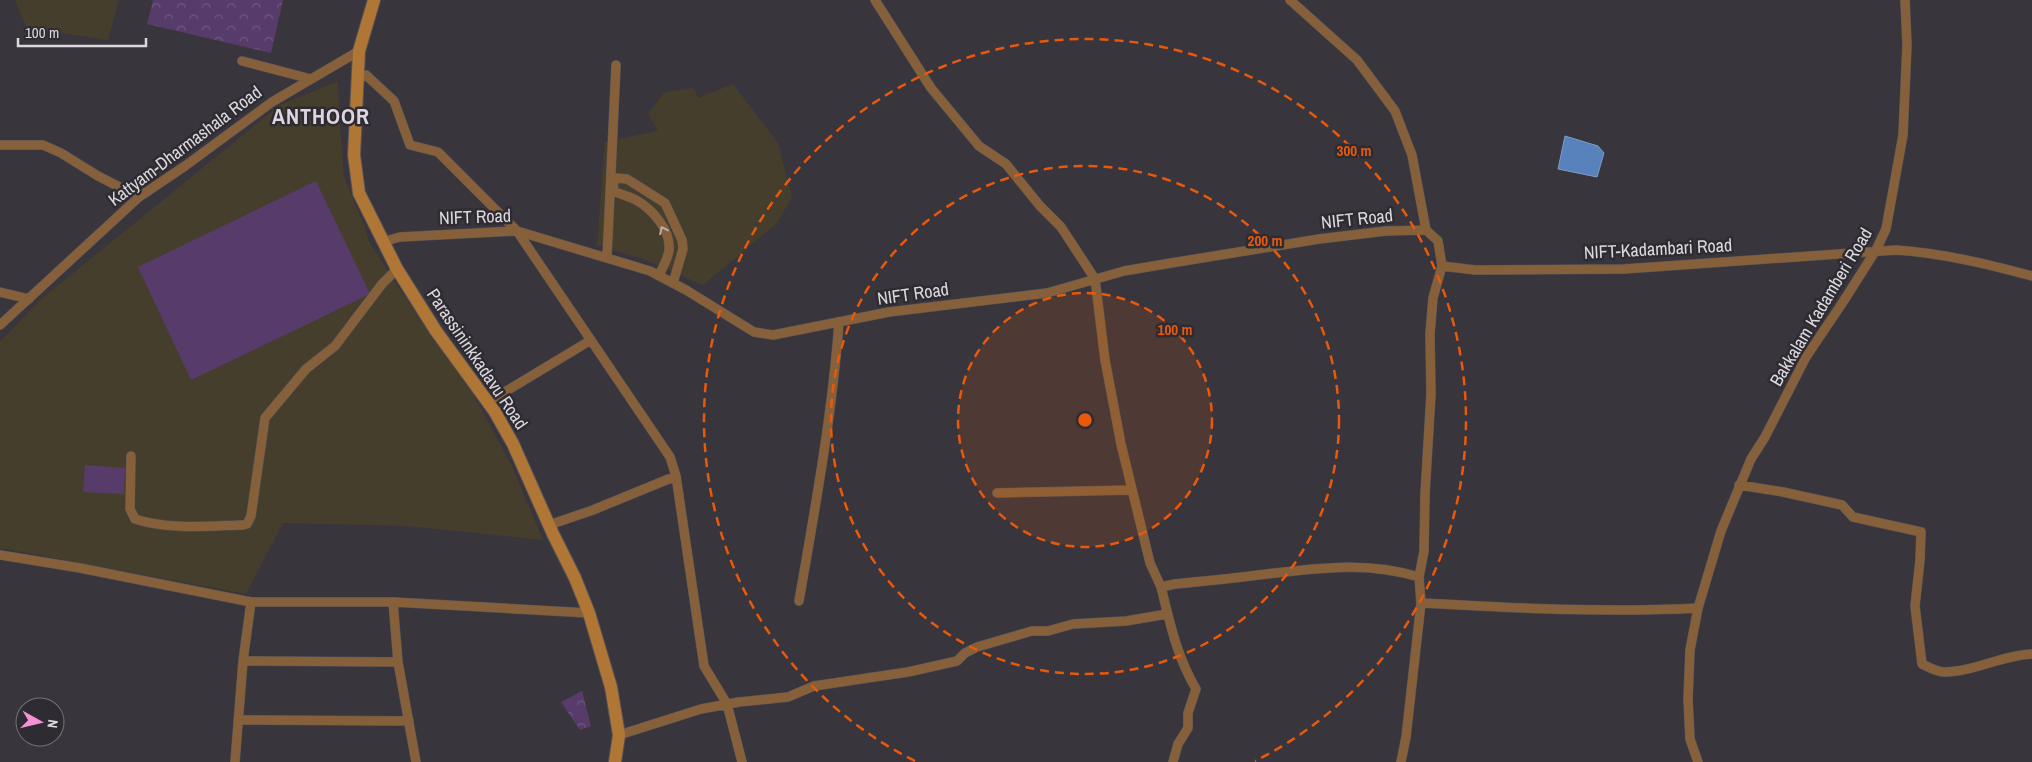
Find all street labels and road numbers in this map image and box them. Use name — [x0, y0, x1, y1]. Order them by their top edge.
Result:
street label: Kattyam-Dharmashala Road — [103, 80, 267, 212]
street label: NIFT Road — [1320, 202, 1394, 235]
street label: NIFT Road — [439, 203, 511, 230]
street label: Bakkalam Kadamberi Road — [1763, 223, 1878, 391]
street label: NIFT-Kadambari Road — [1583, 232, 1733, 265]
street label: NIFT Road — [876, 276, 950, 311]
street label: Parassininkkadavu Road — [421, 283, 534, 434]

